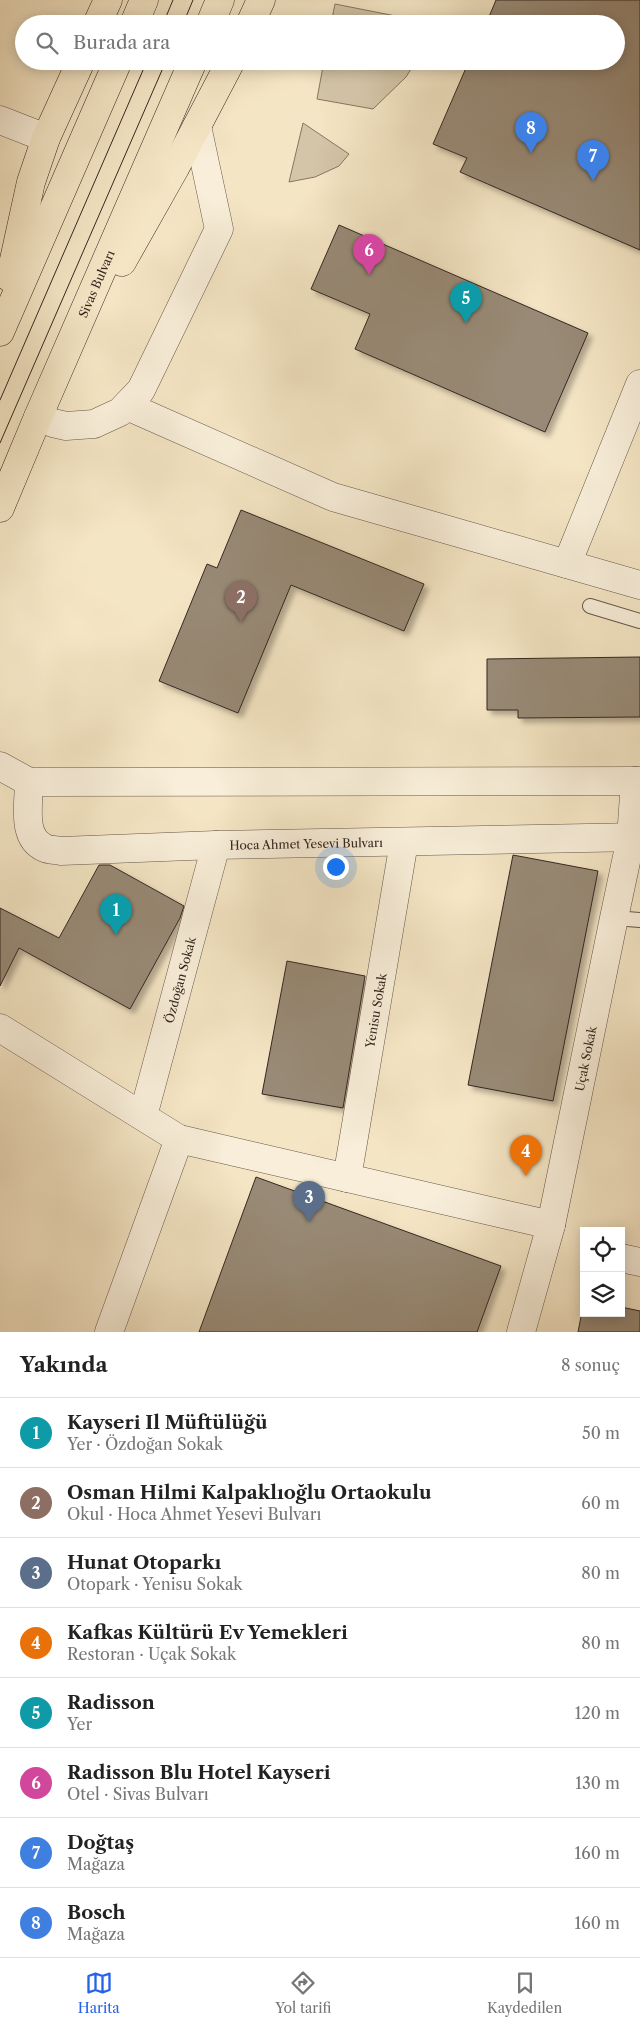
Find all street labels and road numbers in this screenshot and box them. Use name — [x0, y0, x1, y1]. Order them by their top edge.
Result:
street label: Sivas Bulvarı — [75, 247, 117, 320]
street label: Hoca Ahmet Yesevi Bulvarı — [229, 834, 383, 852]
street label: Özdoğan Sokak — [160, 934, 199, 1025]
street label: Yenisu Sokak — [362, 971, 389, 1050]
street label: Uçak Sokak — [571, 1024, 599, 1092]

